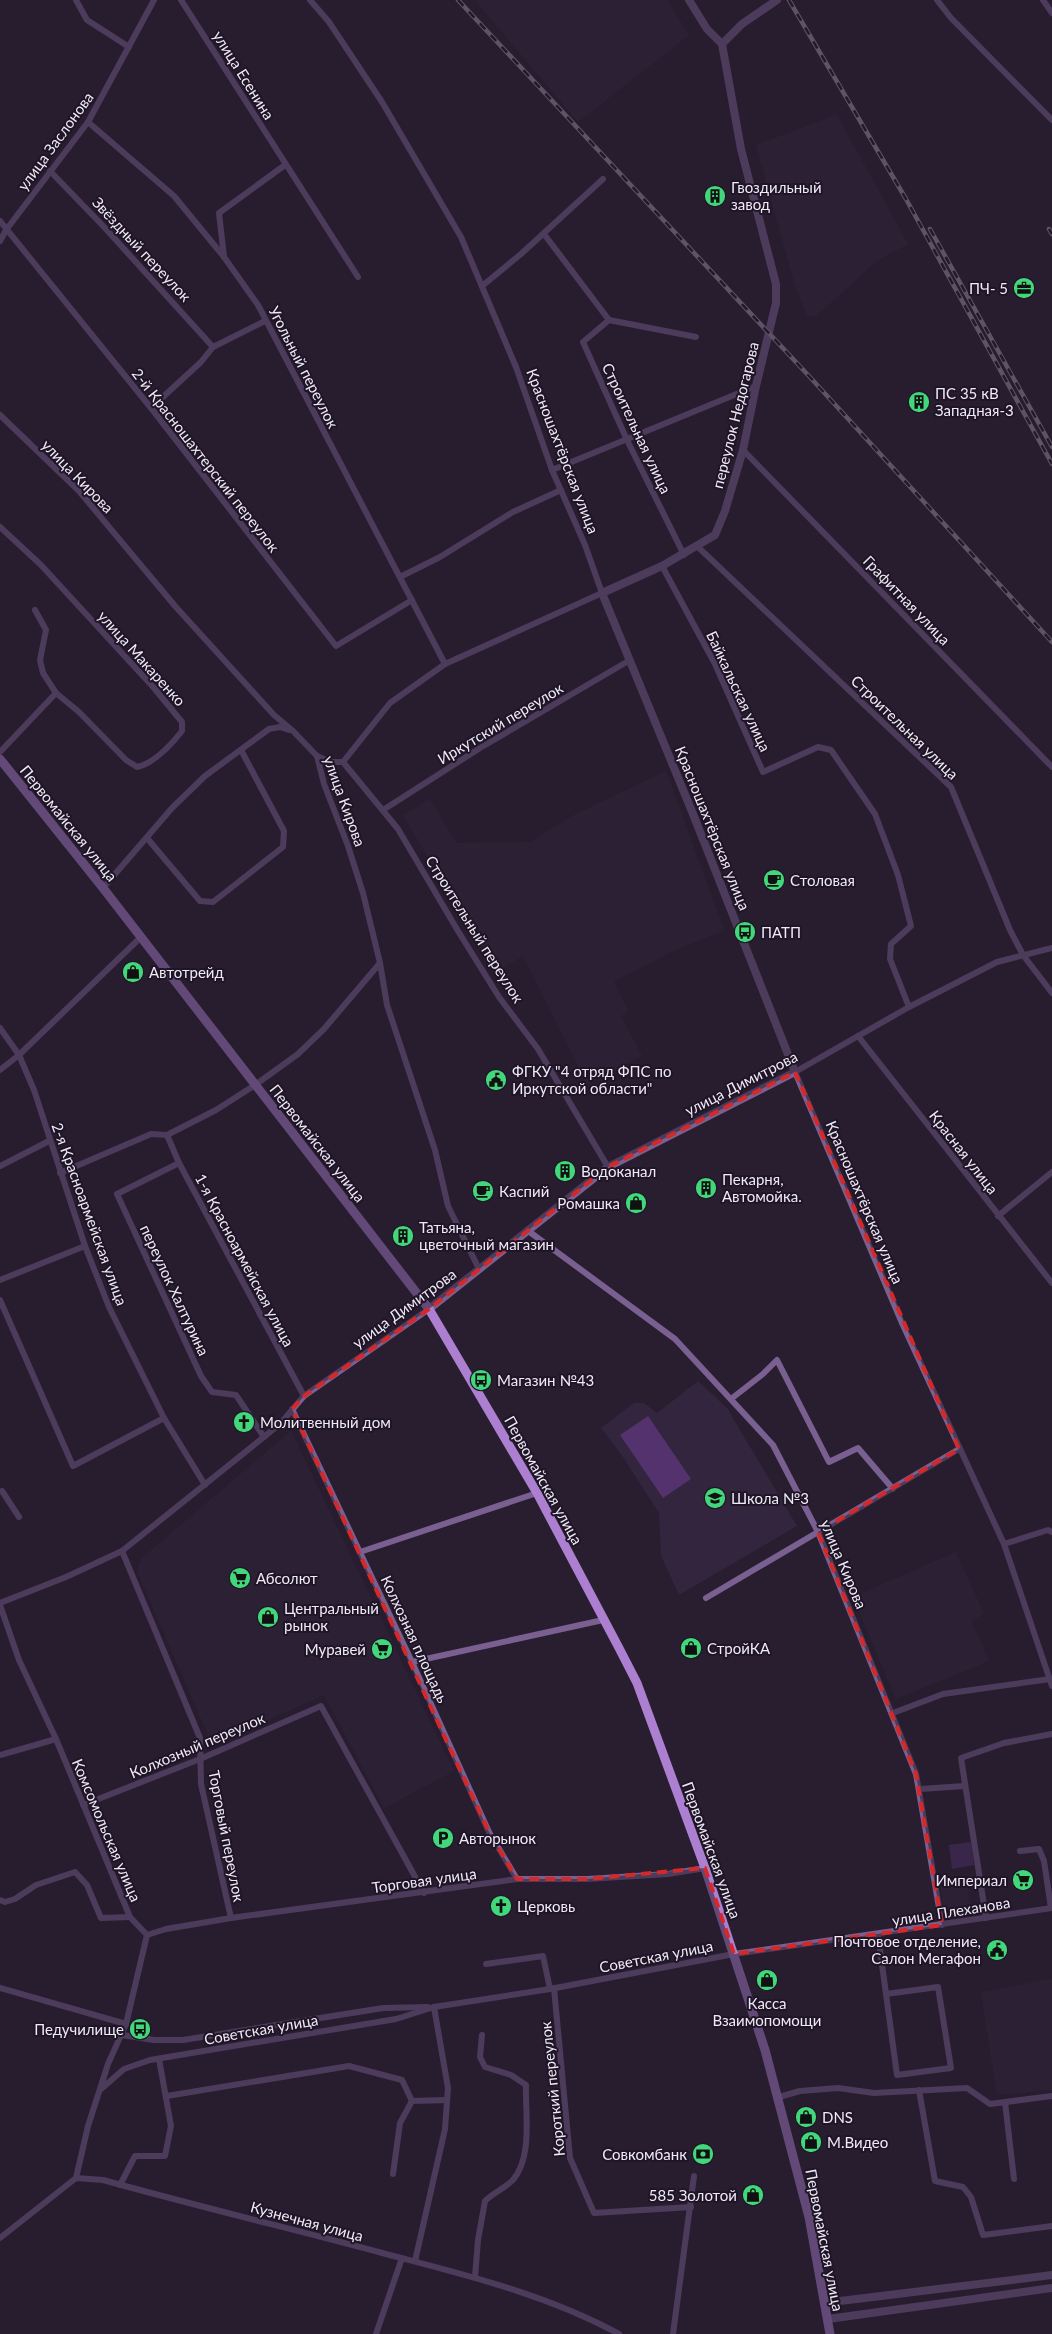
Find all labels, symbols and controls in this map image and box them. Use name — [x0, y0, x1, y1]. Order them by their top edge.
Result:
street label: улица Есенина — [210, 27, 278, 123]
street label: улица Заслонова — [13, 88, 97, 194]
place label: Гвоздильный завод — [731, 178, 822, 213]
building icon: Гвоздильный завод — [703, 184, 727, 208]
street label: Звёздный переулок — [89, 193, 195, 305]
office icon: ПЧ- 5 — [1012, 276, 1036, 300]
place label: ПЧ- 5 — [969, 279, 1008, 297]
street label: Угольный переулок — [265, 303, 343, 431]
street label: переулок Недогарова — [708, 340, 762, 490]
street label: Строительная улица — [599, 360, 675, 496]
street label: 2-й Красношахтерский переулок — [129, 365, 283, 556]
street label: Красношахтёрская улица — [523, 366, 603, 536]
place label: ПС 35 кВ Западная-3 — [935, 384, 1014, 419]
building icon: ПС 35 кВ Западная-3 — [907, 390, 931, 414]
street label: улица Кирова — [38, 436, 118, 516]
street label: Графитная улица — [860, 552, 954, 648]
street label: улица Макаренко — [95, 607, 189, 709]
street label: Байкальская улица — [703, 628, 775, 754]
street label: Строительная улица — [848, 671, 962, 783]
street label: Иркутский переулок — [434, 678, 566, 768]
street label: Красношахтёрская улица — [672, 743, 754, 913]
street label: улица Кирова — [320, 753, 370, 849]
street label: Первомайская улица — [17, 761, 121, 885]
street label: Строительный переулок — [422, 852, 528, 1006]
cafe icon: Столовая — [762, 868, 786, 892]
place label: Столовая — [790, 871, 855, 889]
bus stop icon: ПАТП — [733, 920, 757, 944]
place label: ПАТП — [761, 923, 801, 941]
shop icon: Автотрейд — [121, 960, 145, 984]
place label: Автотрейд — [149, 963, 224, 981]
street label: улица Димитрова — [682, 1047, 800, 1119]
place label: ФГКУ "4 отряд ФПС по Иркутской области" — [512, 1062, 671, 1097]
public building icon: ФГКУ "4 отряд ФПС по Иркутской области" — [484, 1068, 508, 1092]
street label: Первомайская улица — [266, 1081, 370, 1205]
street label: Красная улица — [926, 1107, 1002, 1197]
street label: Красношахтёрская улица — [822, 1118, 908, 1286]
street label: 2-я Красноармейская улица — [49, 1120, 131, 1308]
building icon: Водоканал — [553, 1159, 577, 1183]
place label: Водоканал — [581, 1162, 656, 1180]
place label: Пекарня, Автомойка. — [722, 1170, 802, 1205]
street label: 1-я Красноармейская улица — [192, 1171, 298, 1349]
building icon: Пекарня, Автомойка. — [694, 1176, 718, 1200]
cafe icon: Каспий — [471, 1179, 495, 1203]
place label: Каспий — [499, 1182, 549, 1200]
shop icon: Ромашка — [624, 1191, 648, 1215]
place label: Ромашка — [557, 1194, 620, 1212]
place label: Татьяна, цветочный магазин — [419, 1218, 554, 1253]
street label: переулок Халтурина — [137, 1222, 213, 1358]
building icon: Татьяна, цветочный магазин — [391, 1224, 415, 1248]
street label: улица Димитрова — [349, 1264, 459, 1352]
bus stop icon: Магазин №43 — [469, 1368, 493, 1392]
place label: Магазин №43 — [497, 1371, 594, 1389]
church icon: Молитвенный дом — [232, 1410, 256, 1434]
place label: Молитвенный дом — [260, 1413, 391, 1431]
street label: Первомайская улица — [501, 1413, 587, 1547]
school or university icon: Школа №3 — [703, 1486, 727, 1510]
place label: Школа №3 — [731, 1489, 809, 1507]
street label: улица Кирова — [817, 1517, 871, 1611]
supermarket icon: Абсолют — [228, 1566, 252, 1590]
place label: Абсолют — [256, 1569, 318, 1587]
street label: Колхозная площадь — [378, 1572, 452, 1706]
place label: Центральный рынок — [284, 1599, 379, 1634]
shop icon: Центральный рынок — [256, 1605, 280, 1629]
shop icon: СтройКА — [679, 1636, 703, 1660]
supermarket icon: Муравей — [370, 1637, 394, 1661]
place label: СтройКА — [707, 1639, 771, 1657]
place label: Муравей — [305, 1640, 366, 1658]
street label: Колхозный переулок — [127, 1708, 268, 1782]
street label: Комсомольская улица — [69, 1756, 145, 1904]
street label: Торговый переулок — [205, 1769, 249, 1904]
street label: Первомайская улица — [679, 1779, 745, 1921]
parking icon: Авторынок — [431, 1826, 455, 1850]
place label: Авторынок — [459, 1829, 536, 1847]
street label: Торговая улица — [371, 1864, 477, 1896]
supermarket icon: Империал — [1011, 1868, 1035, 1892]
place label: Империал — [935, 1871, 1007, 1889]
street label: улица Плеханова — [891, 1893, 1011, 1929]
church icon: Церковь — [489, 1894, 513, 1918]
place label: Церковь — [517, 1897, 575, 1915]
place label: Почтовое отделение, Салон Мегафон — [833, 1932, 981, 1967]
street label: Советская улица — [598, 1936, 714, 1976]
public building icon: Почтовое отделение, Салон Мегафон — [985, 1938, 1009, 1962]
shop icon: Касса Взаимопомощи — [755, 1968, 779, 1992]
place label: Касса Взаимопомощи — [713, 1994, 821, 2029]
street label: Советская улица — [203, 2010, 319, 2048]
bus stop icon: Педучилище — [128, 2017, 152, 2041]
place label: Педучилище — [34, 2020, 124, 2038]
street label: Короткий переулок — [536, 2020, 568, 2157]
shop icon: DNS — [794, 2105, 818, 2129]
place label: DNS — [822, 2108, 853, 2126]
shop icon: М.Видео — [799, 2130, 823, 2154]
place label: М.Видео — [827, 2133, 888, 2151]
bank icon: Совкомбанк — [691, 2142, 715, 2166]
place label: Совкомбанк — [602, 2145, 687, 2163]
street label: Первомайская улица — [802, 2167, 848, 2313]
shop icon: 585 Золотой — [741, 2183, 765, 2207]
place label: 585 Золотой — [649, 2186, 737, 2204]
street label: Кузнечная улица — [249, 2197, 365, 2245]

